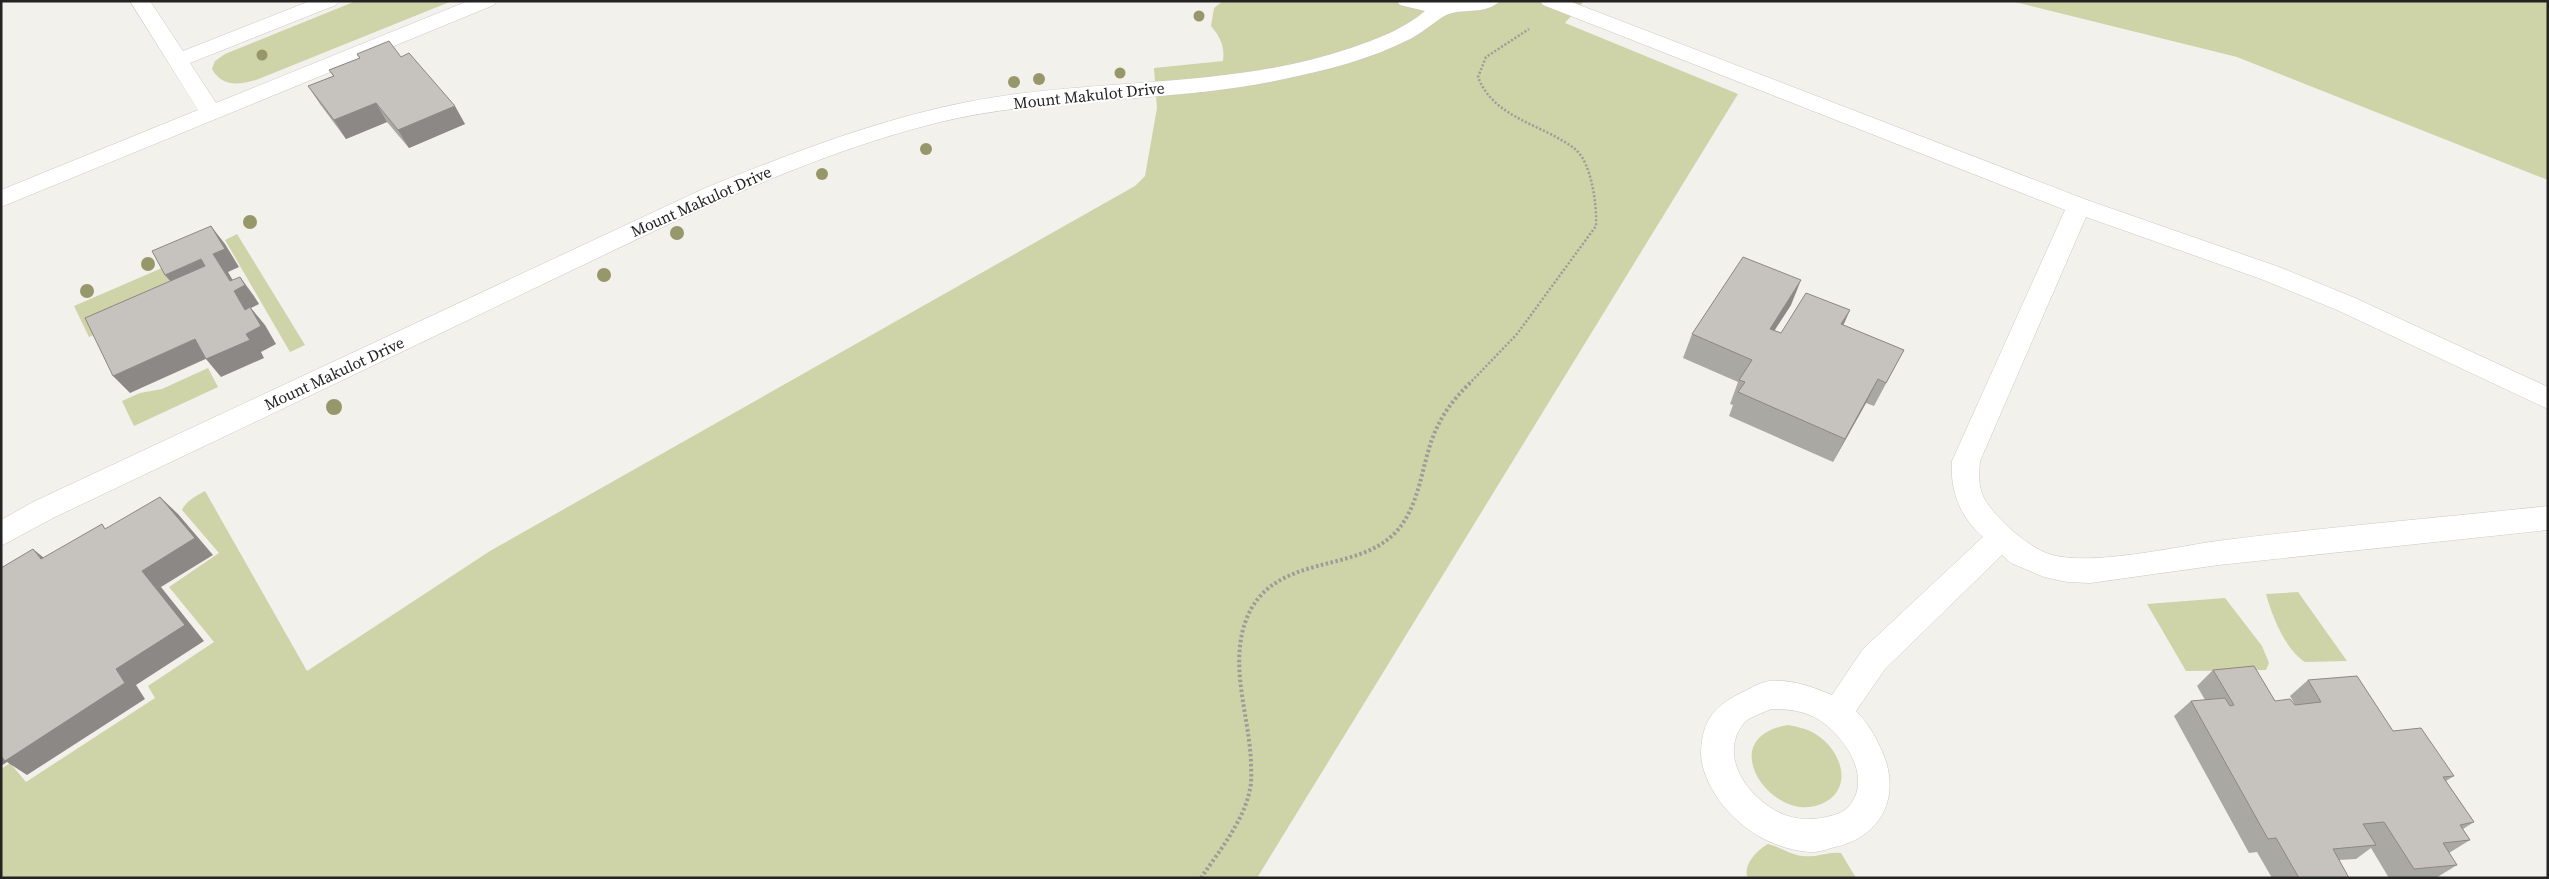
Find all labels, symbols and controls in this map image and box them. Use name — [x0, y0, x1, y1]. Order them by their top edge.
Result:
street label: Mount Makulot Drive — [1012, 76, 1166, 114]
street label: Mount Makulot Drive — [627, 160, 775, 242]
street label: Mount Makulot Drive — [261, 331, 407, 415]

